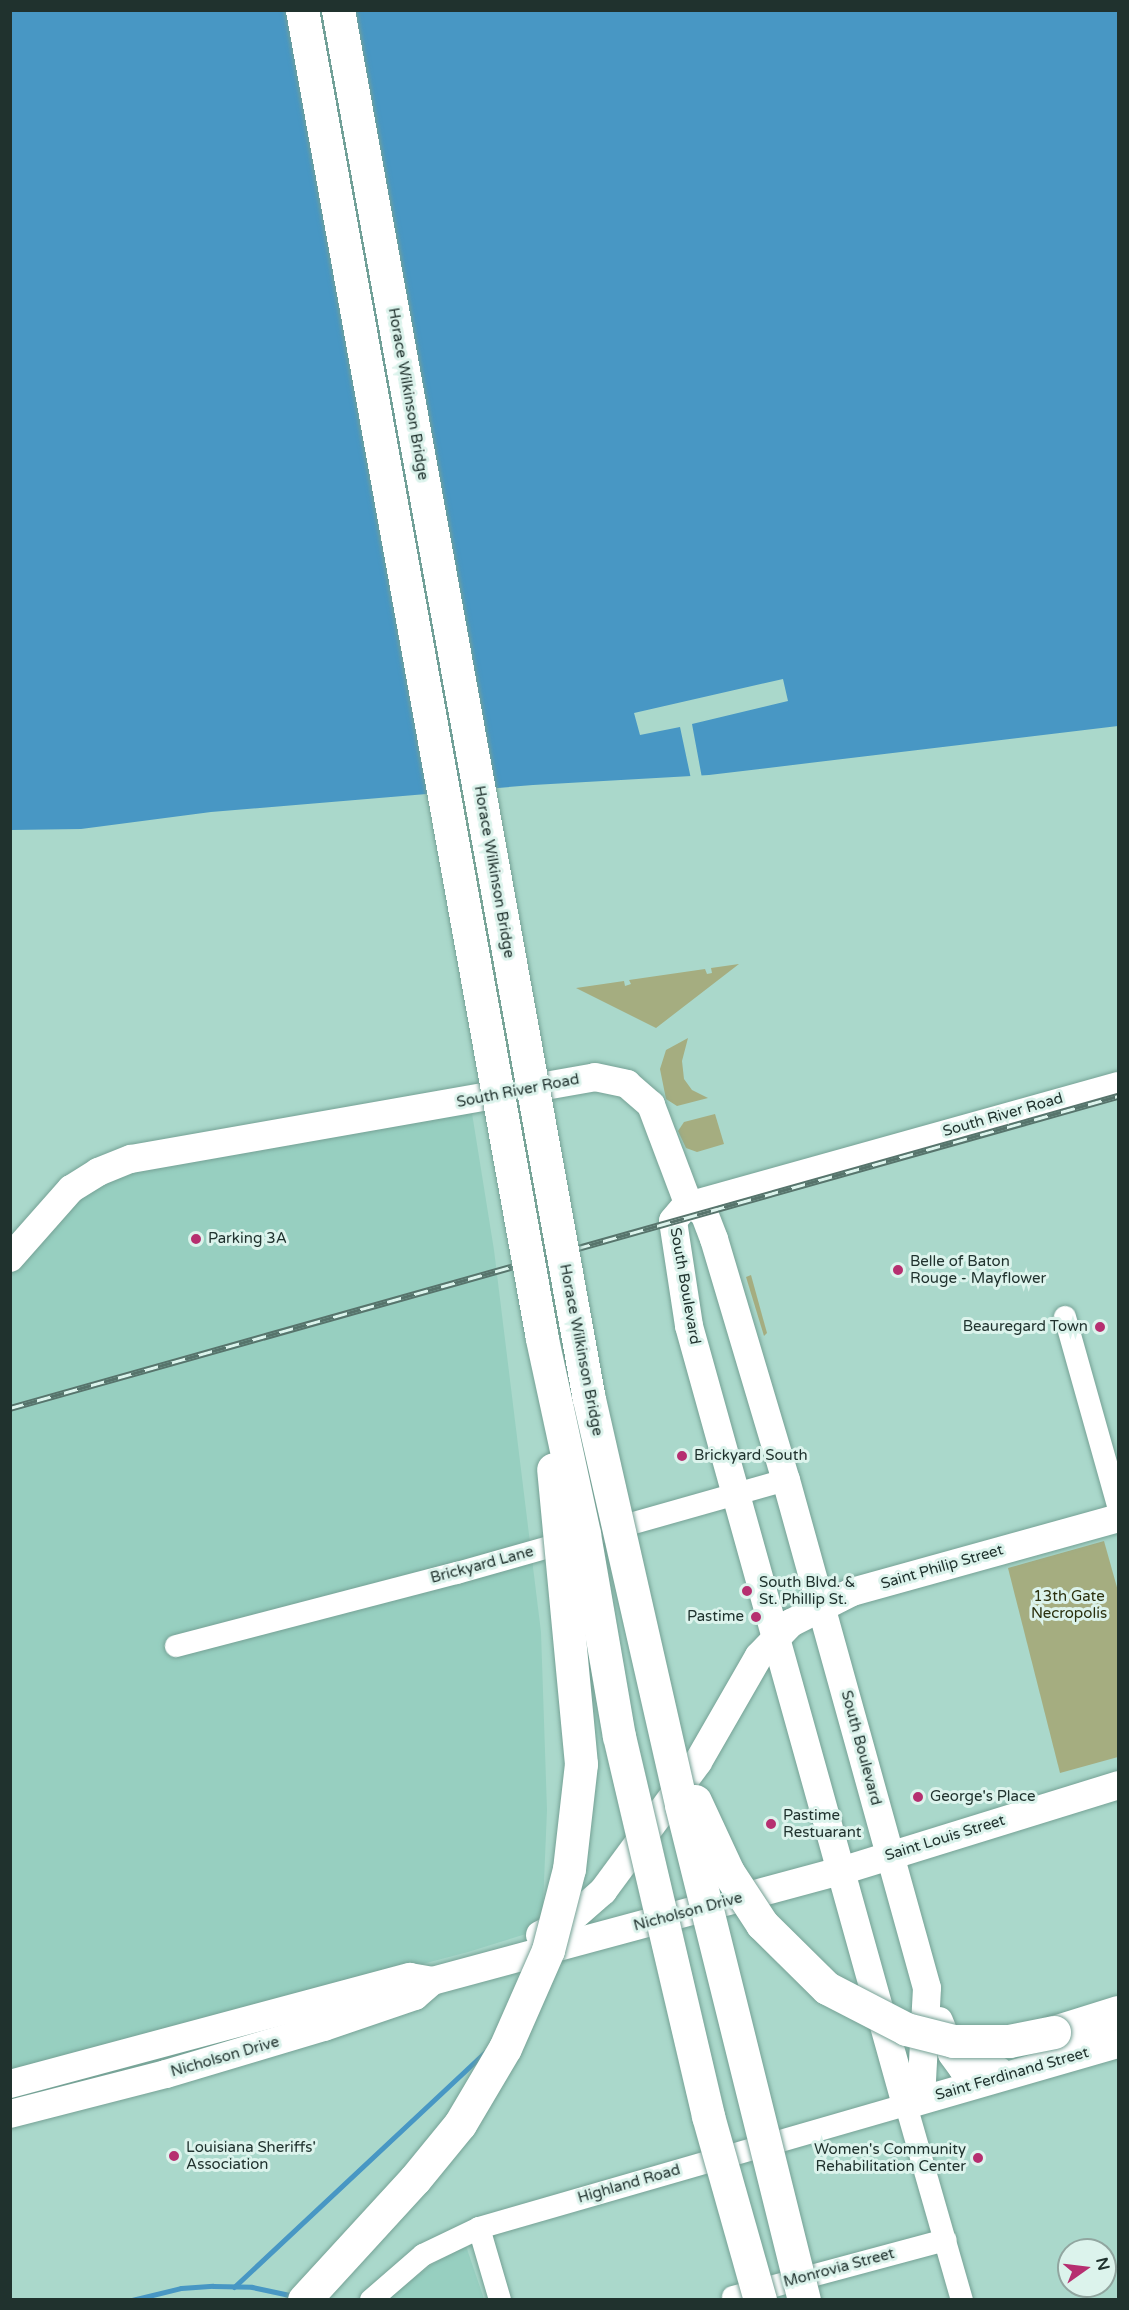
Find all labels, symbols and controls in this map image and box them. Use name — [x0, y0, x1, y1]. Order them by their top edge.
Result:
street label: Horace Wilkinson Bridge — [384, 306, 432, 482]
street label: Horace Wilkinson Bridge — [470, 784, 518, 960]
street label: South River Road — [455, 1070, 581, 1112]
street label: South River Road — [941, 1089, 1065, 1141]
street label: South Boulevard — [666, 1226, 704, 1346]
place label: Parking 3A — [208, 1230, 287, 1248]
marker: Parking 3A — [189, 1232, 203, 1246]
place label: Belle of Baton Rouge - Mayflower — [910, 1252, 1046, 1287]
street label: Horace Wilkinson Bridge — [555, 1262, 607, 1438]
marker: Belle of Baton Rouge - Mayflower — [891, 1263, 905, 1277]
place label: Beauregard Town — [963, 1318, 1088, 1336]
marker: Beauregard Town — [1093, 1320, 1107, 1334]
place label: Brickyard South — [694, 1447, 808, 1465]
marker: Brickyard South — [675, 1449, 689, 1463]
street label: Saint Philip Street — [879, 1541, 1005, 1593]
street label: Brickyard Lane — [429, 1543, 535, 1587]
place label: South Blvd. & St. Phillip St. — [759, 1573, 855, 1608]
marker: South Blvd. & St. Phillip St. — [740, 1584, 754, 1598]
park label: 13th Gate Necropolis — [1031, 1587, 1107, 1622]
place label: Pastime — [687, 1608, 744, 1626]
marker: Pastime — [749, 1610, 763, 1624]
street label: South Boulevard — [837, 1689, 885, 1807]
place label: George's Place — [930, 1788, 1035, 1806]
marker: George's Place — [911, 1790, 925, 1804]
place label: Pastime Restuarant — [783, 1806, 861, 1841]
street label: Saint Louis Street — [883, 1811, 1007, 1865]
marker: Pastime Restuarant — [764, 1817, 778, 1831]
street label: Nicholson Drive — [632, 1889, 744, 1935]
street label: Nicholson Drive — [169, 2033, 281, 2081]
street label: Saint Ferdinand Street — [933, 2043, 1091, 2105]
place label: Louisiana Sheriffs' Association — [186, 2138, 316, 2173]
place label: Women's Community Rehabilitation Center — [814, 2140, 966, 2175]
marker: Louisiana Sheriffs' Association — [167, 2149, 181, 2163]
marker: Women's Community Rehabilitation Center — [971, 2151, 985, 2165]
street label: Highland Road — [576, 2161, 682, 2207]
north arrow — [1057, 2238, 1117, 2298]
street label: Monrovia Street — [782, 2245, 896, 2291]
text: N — [1091, 2255, 1114, 2273]

